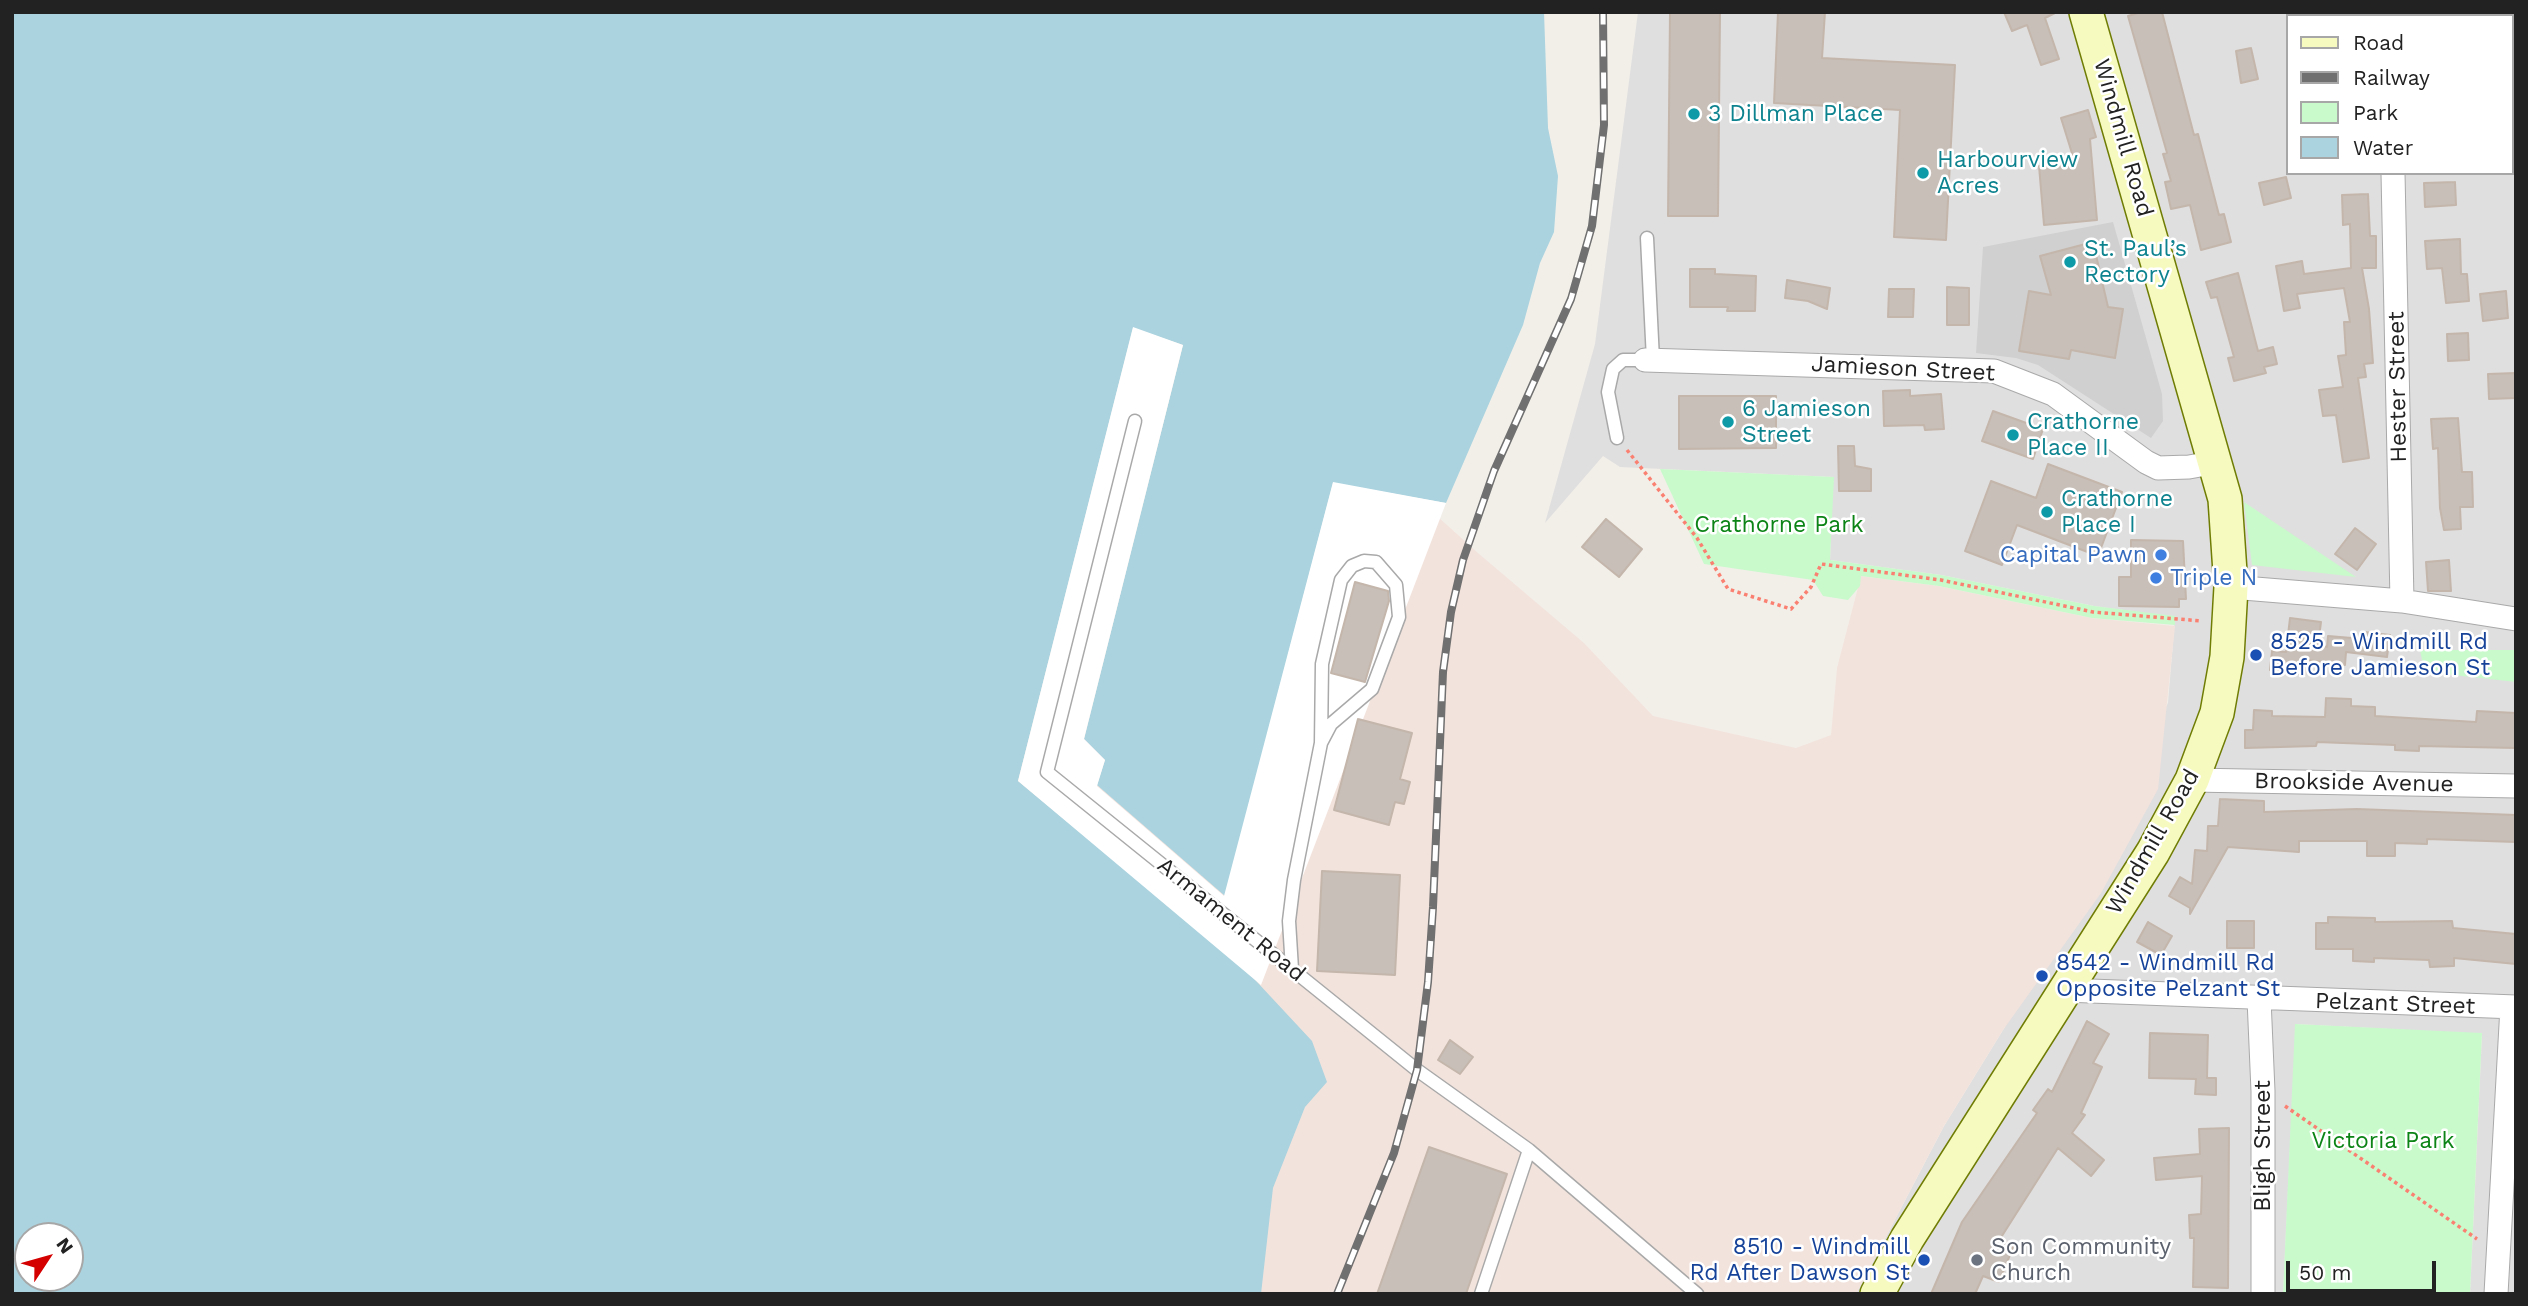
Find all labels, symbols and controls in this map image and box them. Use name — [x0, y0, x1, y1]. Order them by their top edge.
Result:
legend — [2286, 14, 2514, 175]
text: Road — [2353, 30, 2404, 55]
street label: Windmill Road — [2087, 56, 2159, 220]
text: Railway — [2353, 65, 2430, 90]
place label: 3 Dillman Place — [1708, 100, 1883, 128]
text: Park — [2353, 100, 2398, 125]
marker: 3 Dillman Place — [1686, 106, 1702, 122]
text: Water — [2353, 135, 2413, 160]
place label: Harbourview Acres — [1937, 146, 2078, 200]
marker: Harbourview Acres — [1915, 165, 1931, 181]
place label: St. Paul’s Rectory — [2084, 235, 2187, 289]
marker: St. Paul’s Rectory — [2062, 254, 2078, 270]
street label: Hester Street — [2383, 311, 2413, 463]
street label: Jamieson Street — [1810, 350, 1996, 388]
place label: 6 Jamieson Street — [1742, 395, 1871, 449]
place label: Crathorne Place II — [2027, 408, 2139, 462]
marker: 6 Jamieson Street — [1720, 414, 1736, 430]
marker: Crathorne Place II — [2005, 427, 2021, 443]
place label: Crathorne Place I — [2061, 485, 2173, 539]
marker: Crathorne Place I — [2039, 504, 2055, 520]
park label: Crathorne Park — [1694, 511, 1864, 539]
place label: Capital Pawn — [2000, 541, 2147, 569]
marker: Capital Pawn — [2153, 547, 2169, 563]
place label: Triple N — [2170, 564, 2257, 592]
marker: Triple N — [2148, 570, 2164, 586]
place label: 8525 - Windmill Rd Before Jamieson St — [2270, 628, 2490, 682]
marker: 8525 - Windmill Rd Before Jamieson St — [2248, 647, 2264, 663]
street label: Windmill Road — [2100, 765, 2206, 919]
street label: Brookside Avenue — [2254, 767, 2454, 799]
street label: Armament Road — [1151, 852, 1311, 988]
place label: 8542 - Windmill Rd Opposite Pelzant St — [2056, 949, 2280, 1003]
marker: 8542 - Windmill Rd Opposite Pelzant St — [2034, 968, 2050, 984]
street label: Pelzant Street — [2314, 987, 2476, 1021]
street label: Bligh Street — [2249, 1080, 2277, 1212]
park label: Victoria Park — [2311, 1127, 2455, 1155]
north arrow — [14, 1222, 84, 1292]
text: N — [51, 1233, 78, 1258]
place label: 8510 - Windmill Rd After Dawson St — [1689, 1233, 1910, 1287]
place label: Son Community Church — [1991, 1233, 2171, 1287]
scale bar — [2290, 1246, 2440, 1290]
marker: 8510 - Windmill Rd After Dawson St — [1916, 1252, 1932, 1268]
marker: Son Community Church — [1969, 1252, 1985, 1268]
text: 50 m — [2299, 1260, 2351, 1285]

